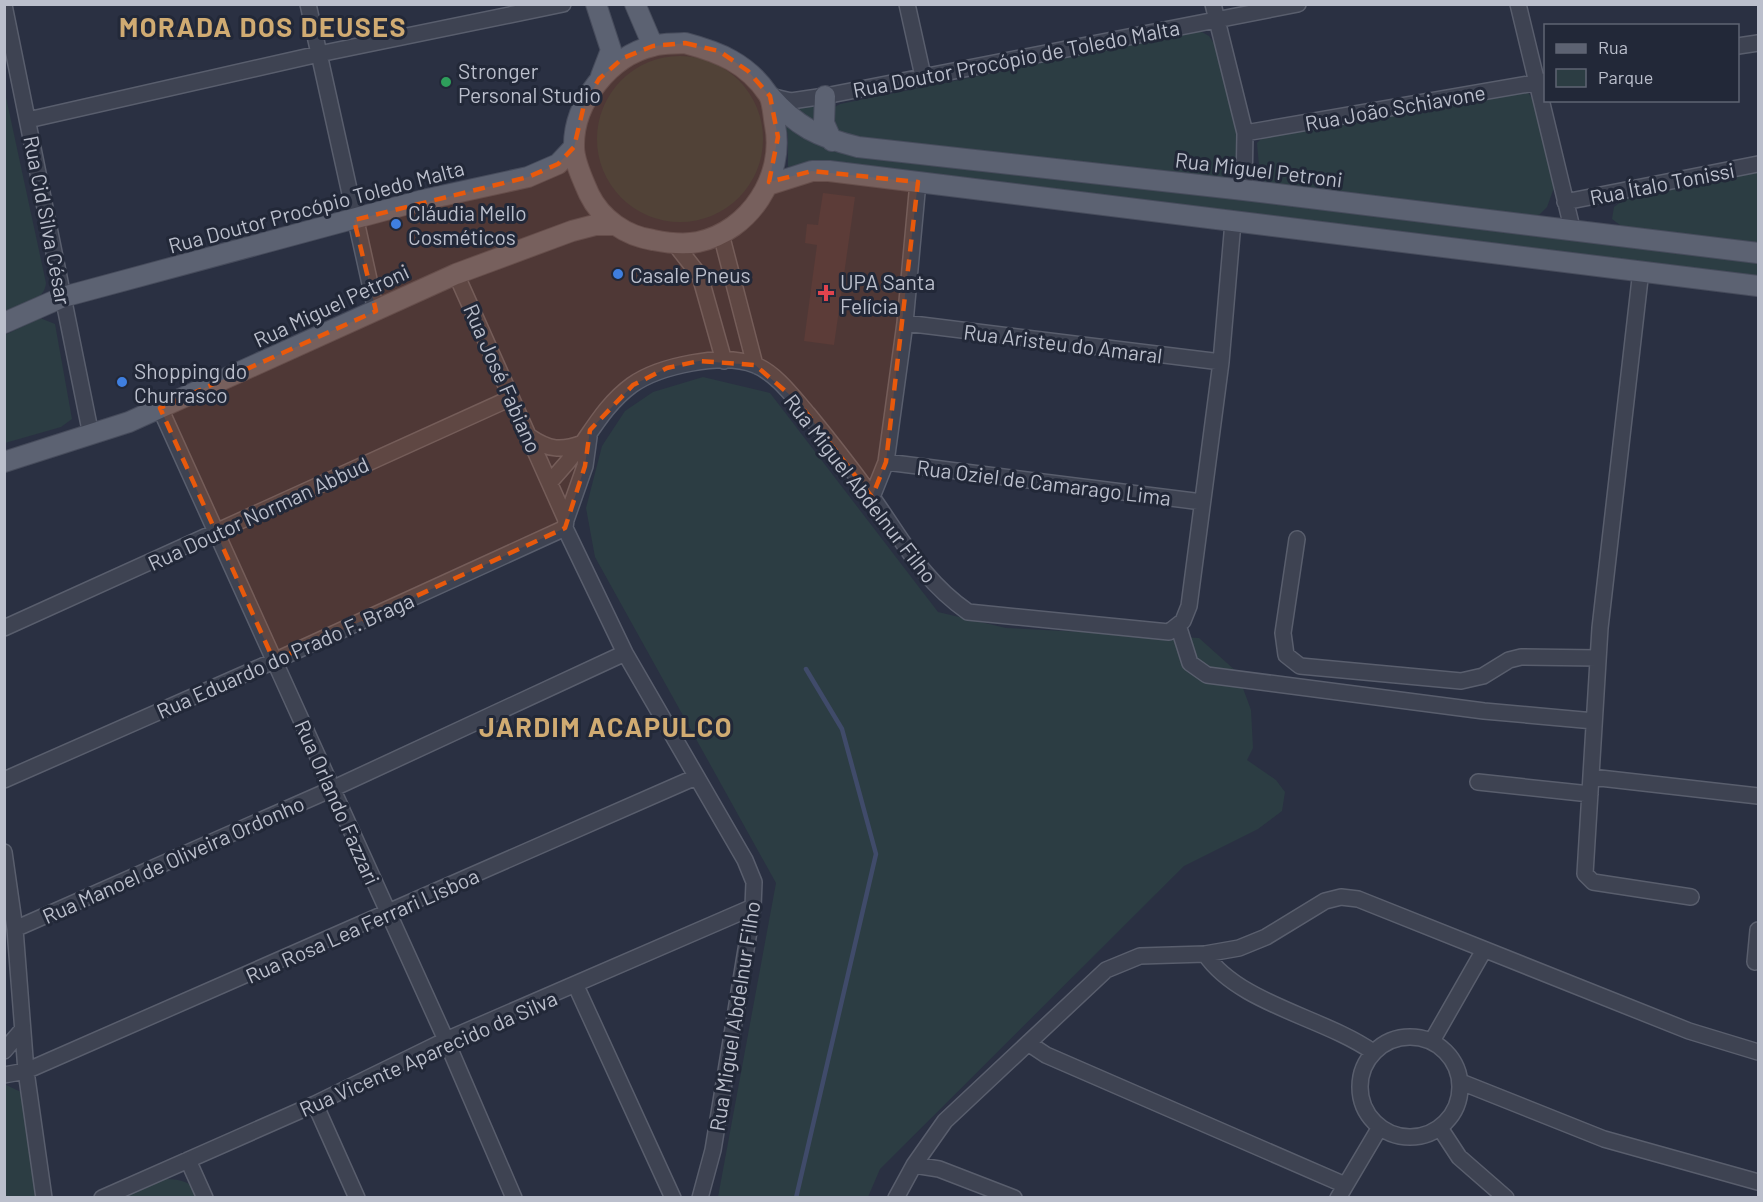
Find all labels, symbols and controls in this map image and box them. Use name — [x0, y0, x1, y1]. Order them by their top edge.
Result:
district label: MORADA DOS DEUSES — [119, 10, 407, 42]
street label: Rua Doutor Procópio de Toledo Malta — [851, 14, 1181, 102]
legend — [1544, 24, 1739, 102]
text: Rua — [1598, 36, 1628, 58]
place label: Stronger Personal Studio — [458, 58, 601, 107]
text: Parque — [1598, 66, 1653, 88]
marker: Stronger Personal Studio — [439, 75, 453, 89]
street label: Rua João Schiavone — [1303, 79, 1487, 135]
street label: Rua Cid Silva César — [19, 133, 77, 307]
street label: Rua Miguel Petroni — [1174, 146, 1344, 192]
street label: Rua Doutor Procópio Toledo Malta — [165, 154, 467, 258]
street label: Rua Ítalo Tonissi — [1587, 157, 1737, 209]
place label: Cláudia Mello Cosméticos — [408, 200, 527, 249]
marker: Cláudia Mello Cosméticos — [389, 217, 403, 231]
street label: Rua Miguel Petroni — [249, 258, 413, 352]
place label: Casale Pneus — [630, 262, 751, 287]
marker: Casale Pneus — [611, 267, 625, 281]
place label: UPA Santa Felícia — [840, 269, 935, 318]
marker: UPA Santa Felícia — [817, 284, 835, 302]
street label: Rua José Fabiano — [459, 300, 547, 456]
street label: Rua Aristeu do Amaral — [962, 318, 1164, 368]
place label: Shopping do Churrasco — [134, 358, 247, 407]
marker: Shopping do Churrasco — [115, 375, 129, 389]
street label: Rua Miguel Abdelnur Filho — [779, 389, 943, 587]
street label: Rua Doutor Norman Abbud — [144, 451, 372, 575]
street label: Rua Oziel de Camarago Lima — [915, 454, 1173, 510]
street label: Rua Eduardo do Prado F. Braga — [153, 587, 417, 723]
district label: JARDIM ACAPULCO — [479, 710, 733, 742]
street label: Rua Orlando Fazzari — [290, 716, 386, 888]
street label: Rua Manoel de Oliveira Ordonho — [38, 790, 308, 928]
street label: Rua Rosa Lea Ferrari Lisboa — [242, 862, 482, 988]
street label: Rua Miguel Abdelnur Filho — [703, 899, 765, 1133]
street label: Rua Vicente Aparecido da Silva — [295, 985, 561, 1121]

